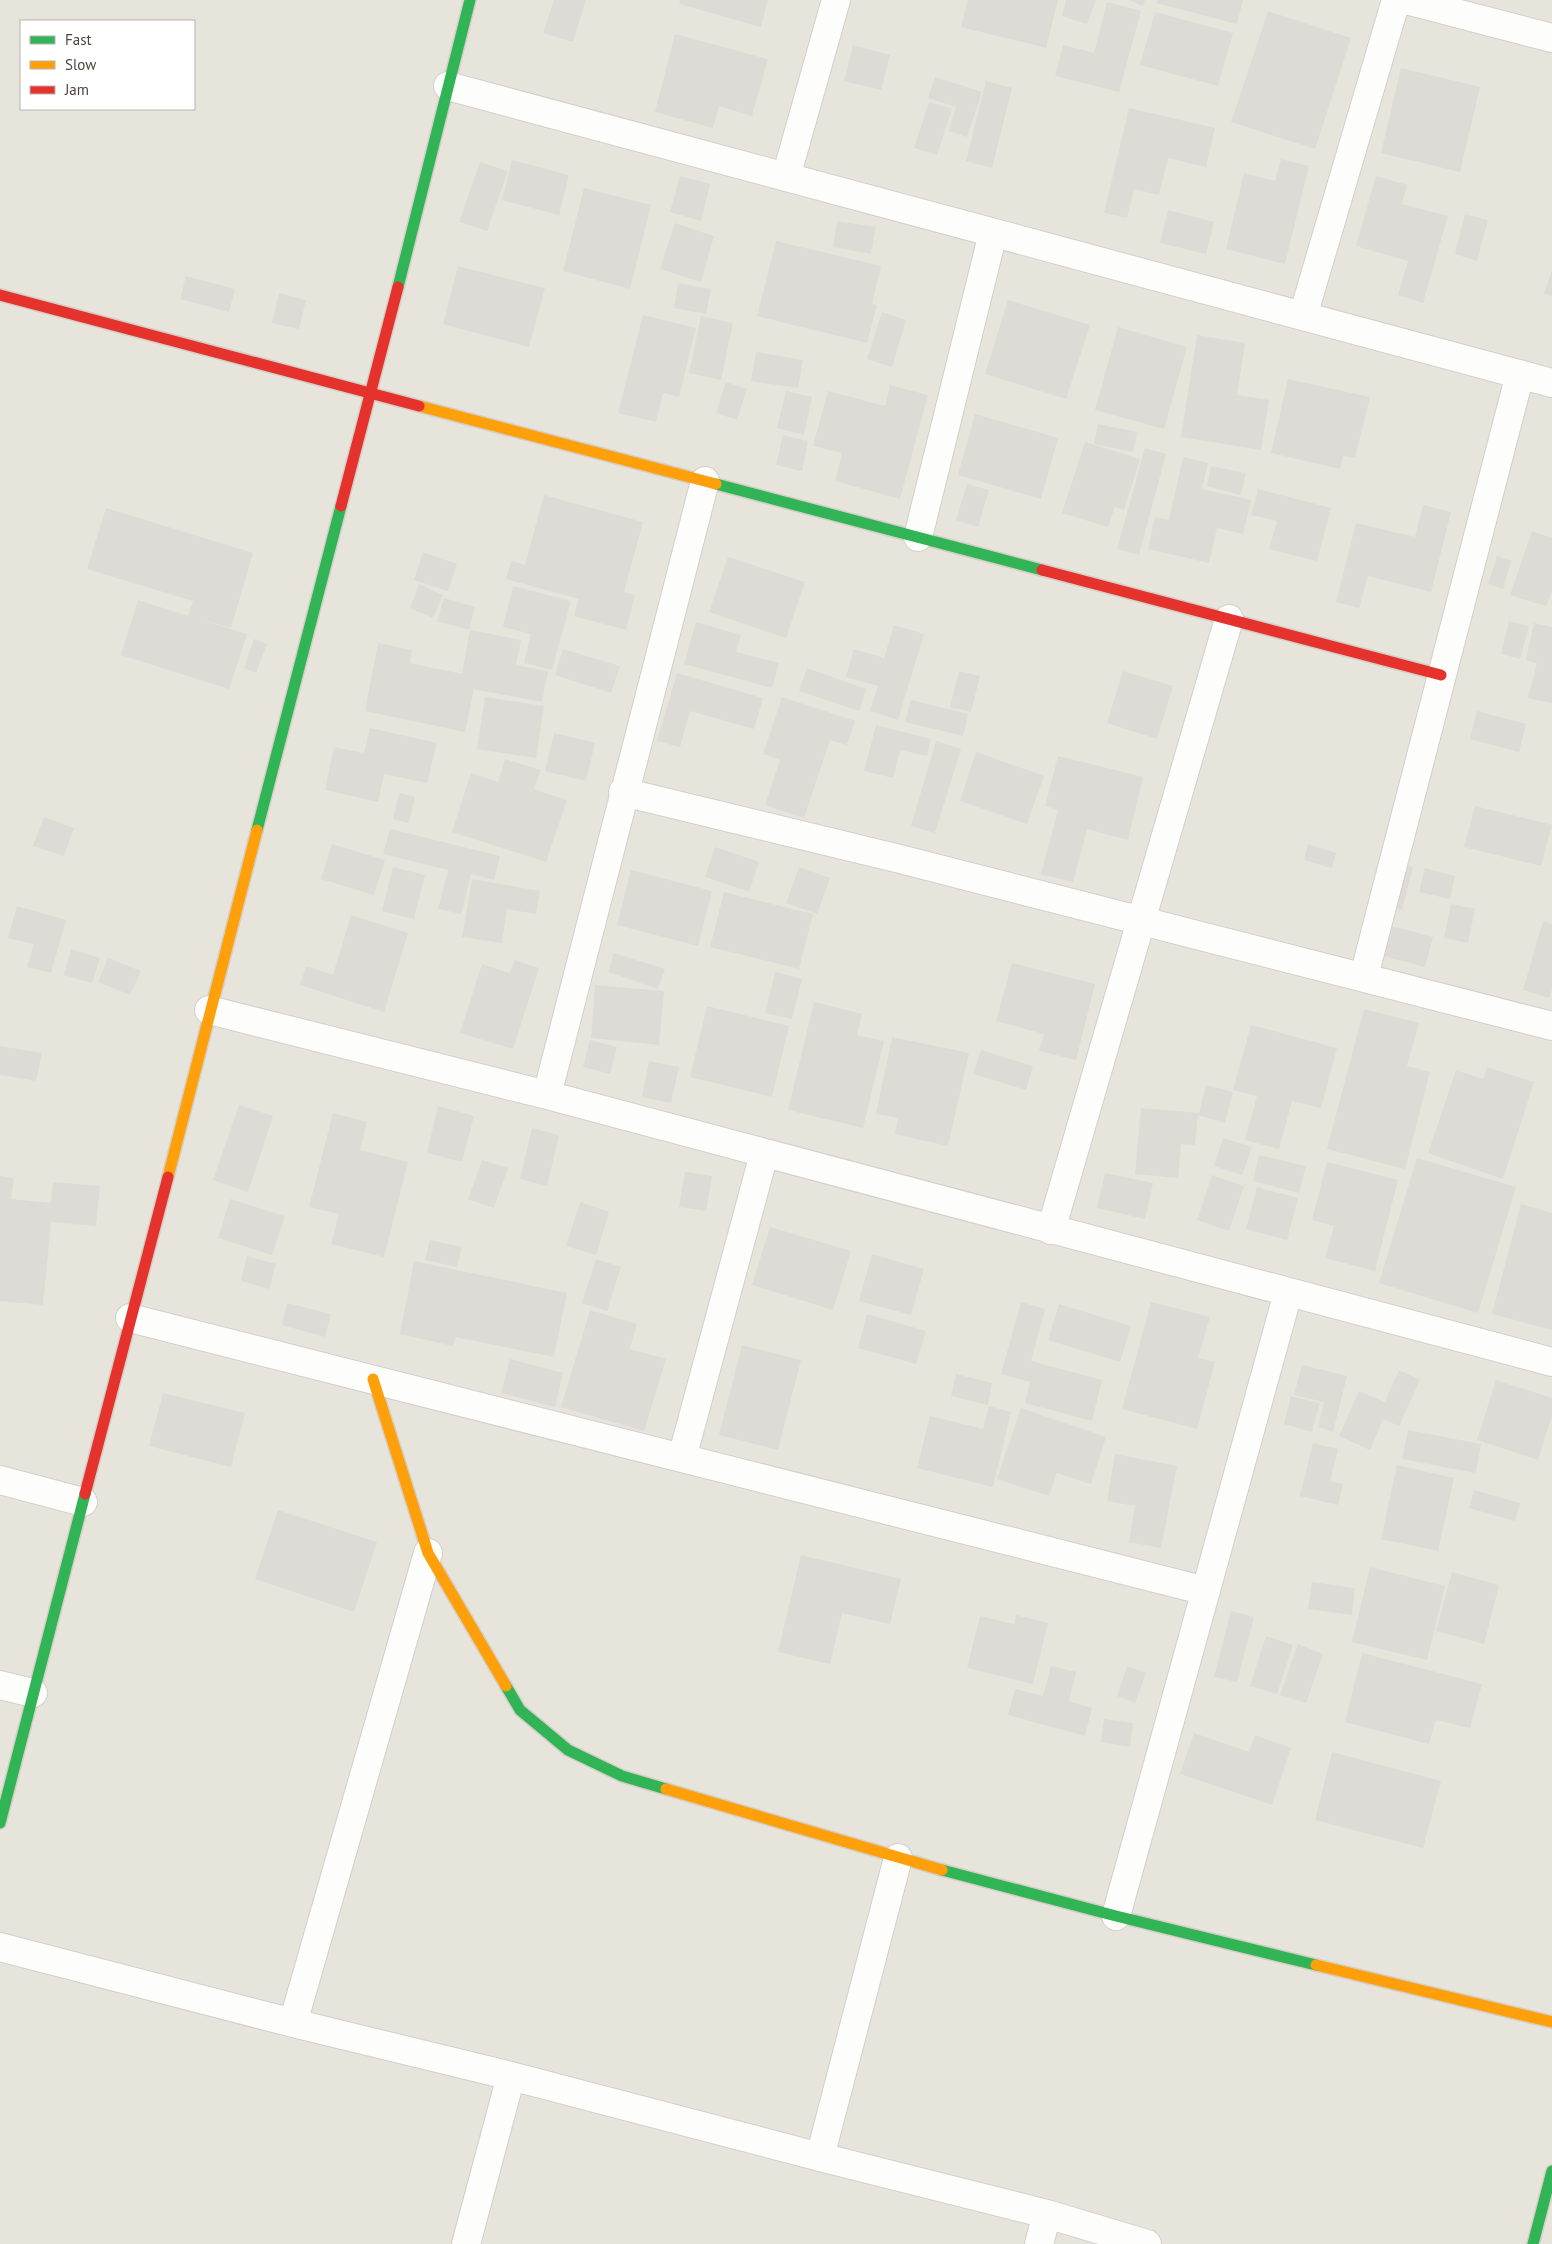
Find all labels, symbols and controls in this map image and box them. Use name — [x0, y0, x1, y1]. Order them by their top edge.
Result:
legend — [20, 20, 195, 110]
text: Fast — [65, 30, 92, 49]
text: Slow — [65, 55, 96, 74]
text: Jam — [64, 80, 89, 99]

